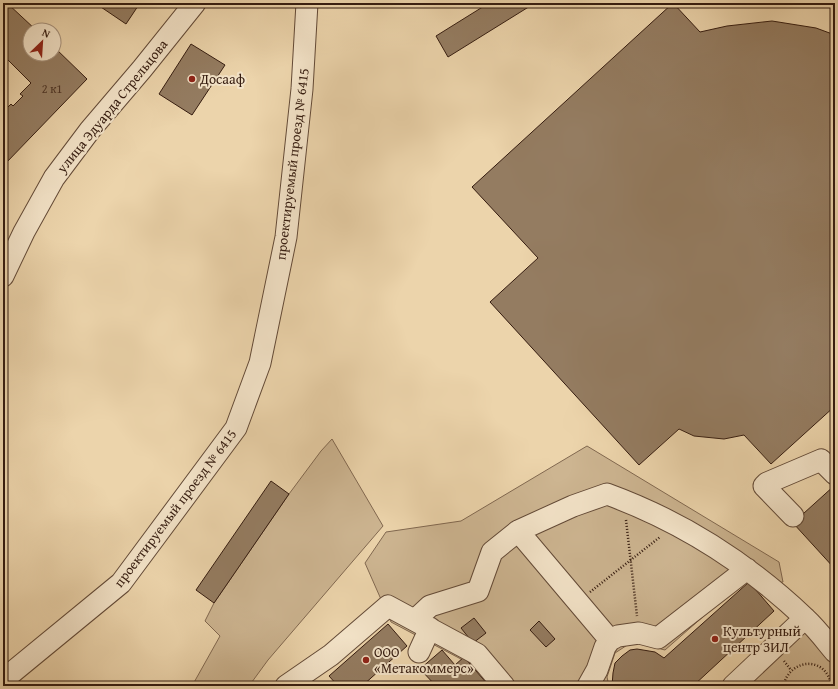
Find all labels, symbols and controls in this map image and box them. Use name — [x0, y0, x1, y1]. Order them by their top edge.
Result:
north arrow — [22, 22, 62, 62]
text: N — [40, 24, 54, 42]
street label: улица Эдуарда Стрельцова — [51, 35, 172, 178]
street label: проектируемый проезд № 6415 — [270, 67, 314, 261]
place label: Досааф — [199, 69, 245, 89]
marker: Досааф — [187, 74, 197, 84]
house number: 2 к1 — [42, 80, 62, 97]
street label: проектируемый проезд № 6415 — [109, 425, 241, 591]
place label: Культурный центр ЗИЛ — [723, 621, 801, 657]
marker: Культурный центр ЗИЛ — [710, 634, 720, 644]
place label: ООО «Метакоммерс» — [374, 642, 474, 678]
marker: ООО «Метакоммерс» — [361, 655, 371, 665]

